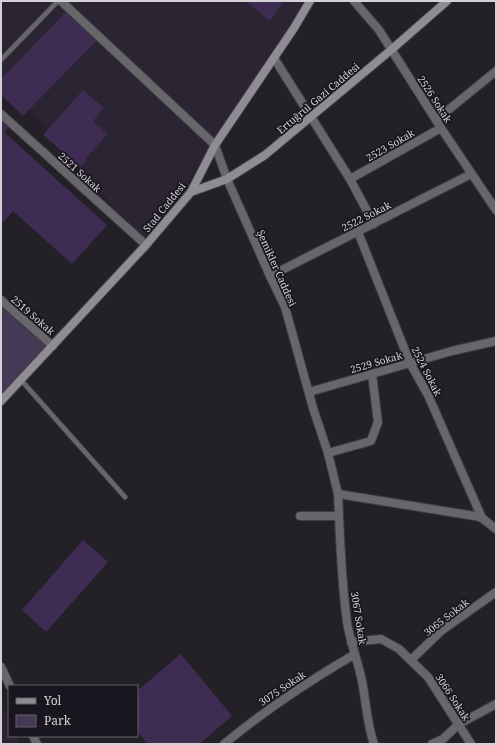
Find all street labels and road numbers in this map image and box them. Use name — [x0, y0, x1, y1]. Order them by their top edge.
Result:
street label: Ertuğrul Gazi Caddesi — [274, 59, 363, 137]
street label: 2526 Sokak — [415, 73, 456, 125]
street label: 2523 Sokak — [363, 125, 417, 164]
street label: 2521 Sokak — [55, 149, 105, 195]
street label: Stad Caddesi — [140, 178, 189, 235]
street label: 2522 Sokak — [339, 198, 393, 234]
street label: Şemikler Caddesi — [254, 228, 300, 309]
street label: 2519 Sokak — [8, 292, 58, 338]
street label: 2524 Sokak — [409, 344, 445, 398]
street label: 2529 Sokak — [348, 348, 404, 376]
street label: 3067 Sokak — [348, 590, 370, 646]
street label: 3065 Sokak — [421, 595, 472, 639]
street label: 3075 Sokak — [256, 667, 308, 709]
street label: 3066 Sokak — [433, 671, 474, 723]

